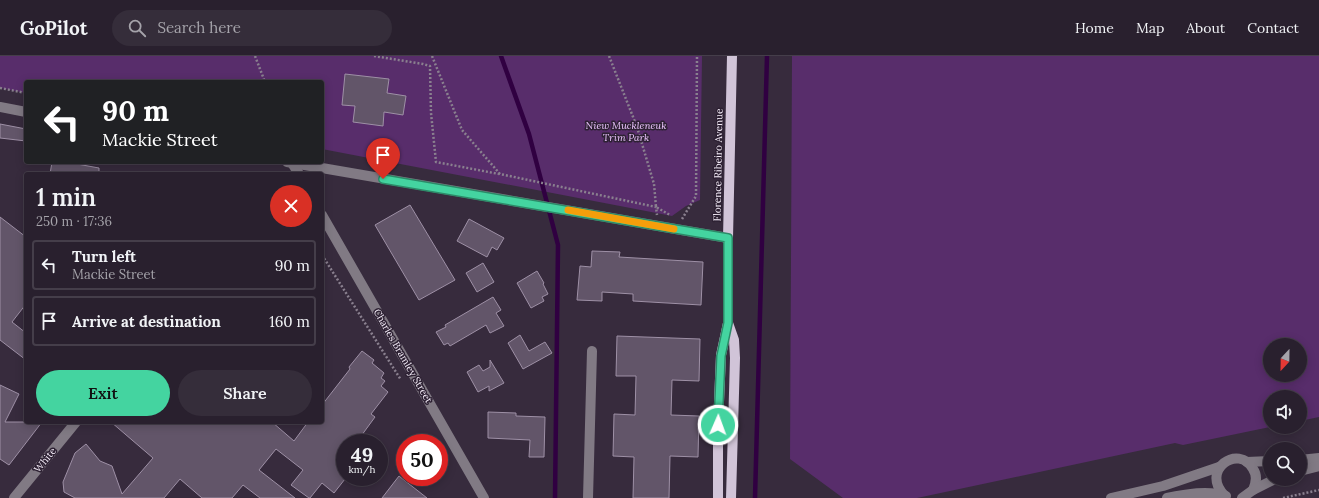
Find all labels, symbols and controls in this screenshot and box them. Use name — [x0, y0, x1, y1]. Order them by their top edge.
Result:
search box — [112, 10, 392, 46]
text: GoPilot — [20, 16, 88, 40]
icon: search — [126, 17, 148, 39]
text: Search here — [158, 18, 241, 37]
text: Home — [1075, 19, 1114, 37]
text: Map — [1136, 19, 1164, 37]
text: About — [1186, 19, 1225, 37]
text: Contact — [1247, 19, 1299, 37]
text: 90 m — [102, 93, 169, 129]
icon: left — [36, 96, 88, 148]
street label: Florence Ribeiro Avenue — [711, 108, 725, 222]
park label: Niew Muckleneuk Trim Park — [586, 119, 666, 144]
text: Mackie Street — [102, 128, 218, 151]
pin — [366, 138, 400, 179]
icon: arrive — [372, 144, 394, 166]
text: 1 min — [36, 182, 96, 213]
button: close — [270, 185, 312, 227]
text: 250 m · 17:36 — [36, 213, 112, 230]
text: Turn left — [72, 247, 136, 266]
icon: left — [38, 254, 60, 276]
text: 90 m — [275, 256, 310, 275]
text: Mackie Street — [72, 266, 156, 283]
street label: Charles Bramley Street — [371, 307, 435, 406]
icon: arrive — [38, 310, 60, 332]
text: Arrive at destination — [72, 312, 221, 331]
text: 160 m — [269, 312, 310, 331]
north arrow — [1263, 338, 1307, 382]
map controls — [1263, 338, 1307, 486]
button: Exit — [36, 370, 170, 416]
button: Share — [178, 370, 312, 416]
button: sound — [1263, 390, 1307, 434]
position arrow — [697, 404, 739, 446]
speed limit sign: 50 — [396, 434, 448, 486]
text: 49 — [351, 442, 373, 467]
button: search — [1263, 442, 1307, 486]
street label: White — [31, 444, 59, 475]
text: km/h — [348, 463, 376, 476]

